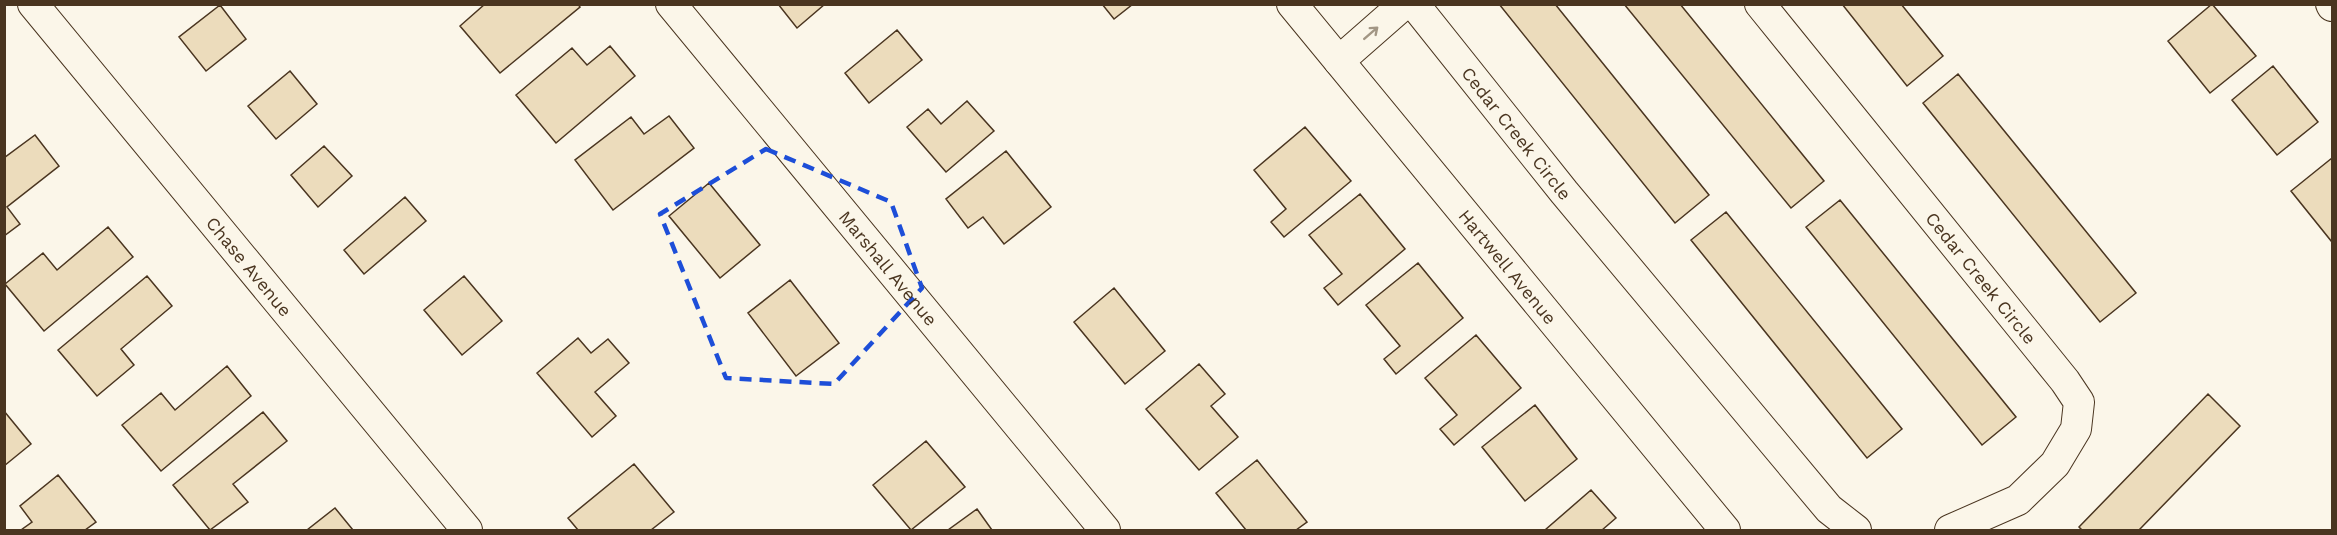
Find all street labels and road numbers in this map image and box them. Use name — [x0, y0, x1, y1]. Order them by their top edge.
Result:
street label: Cedar Creek Circle — [1458, 62, 1576, 204]
street label: Hartwell Avenue — [1455, 205, 1561, 328]
street label: Marshall Avenue — [835, 206, 942, 330]
street label: Cedar Creek Circle — [1922, 207, 2041, 348]
street label: Chase Avenue — [202, 212, 297, 320]

